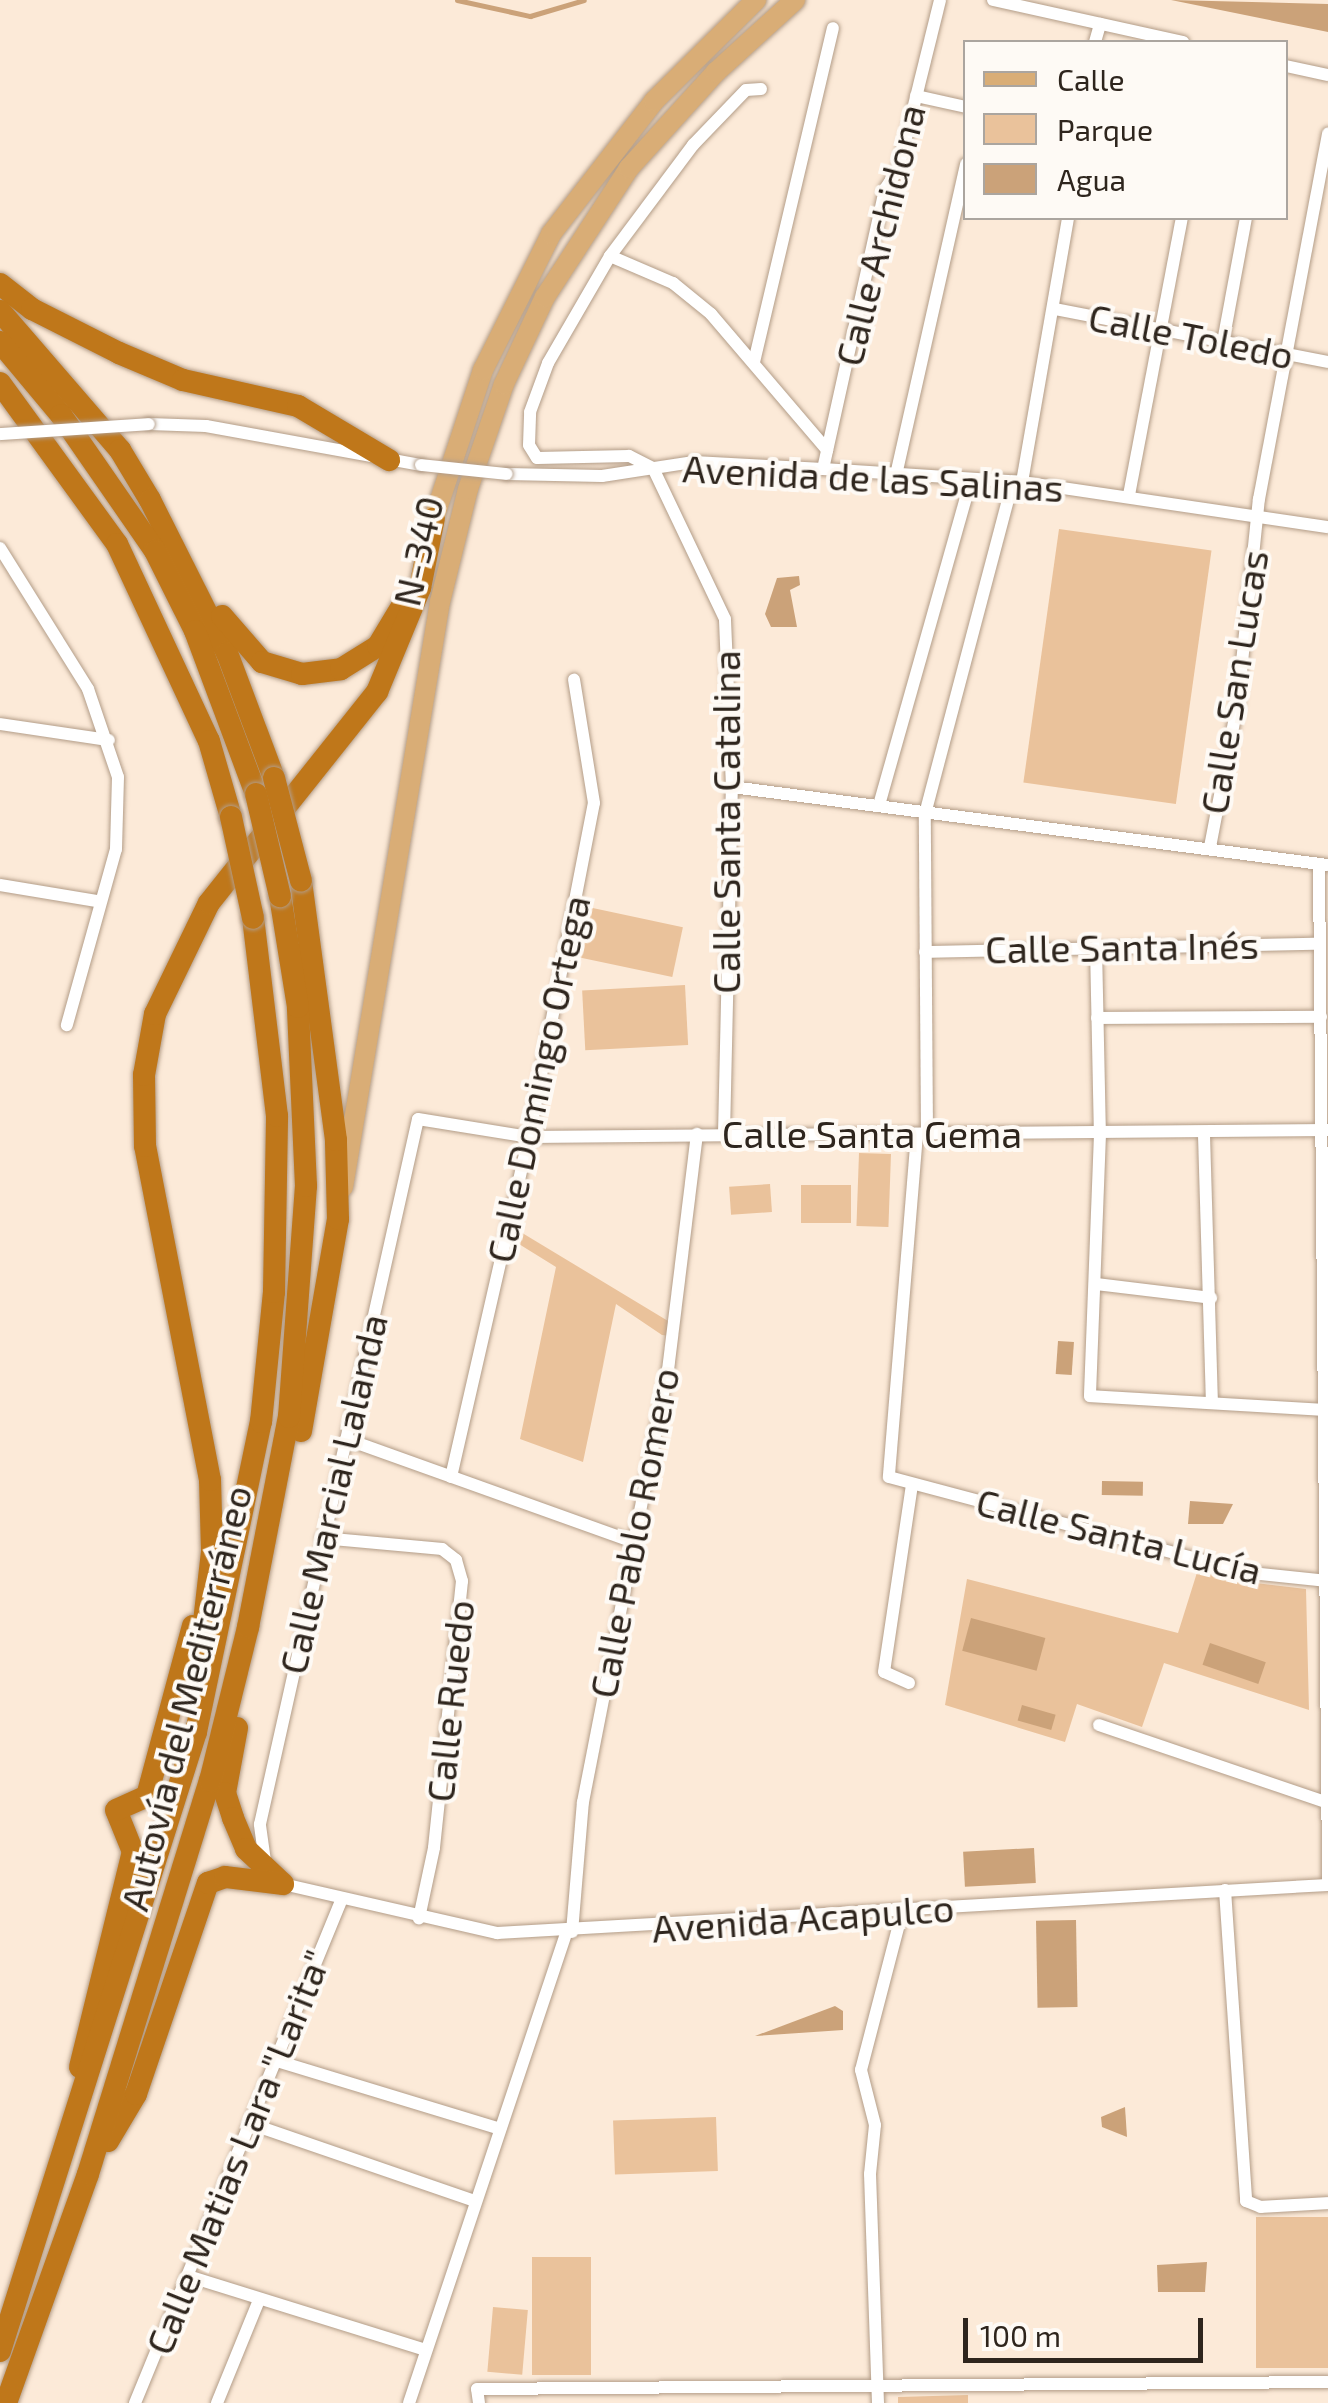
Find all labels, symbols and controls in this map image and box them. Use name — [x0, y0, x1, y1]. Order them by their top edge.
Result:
legend — [963, 40, 1288, 220]
text: Calle — [1057, 61, 1125, 97]
street label: Calle Archidona — [825, 99, 935, 371]
text: Parque — [1057, 111, 1153, 147]
text: Agua — [1057, 161, 1126, 197]
street label: Calle Toledo — [1084, 294, 1298, 378]
street label: Avenida de las Salinas — [681, 445, 1065, 511]
street label: N-340 — [383, 492, 453, 610]
street label: Calle San Lucas — [1191, 547, 1277, 817]
street label: Calle Santa Catalina — [703, 650, 749, 994]
street label: Calle Domingo Ortega — [477, 891, 599, 1267]
street label: Calle Santa Inés — [985, 922, 1259, 972]
street label: Calle Santa Gema — [722, 1111, 1022, 1157]
street label: Calle Marcial Lalanda — [269, 1309, 397, 1679]
street label: Calle Pablo Romero — [580, 1364, 688, 1702]
street label: Calle Santa Lucía — [972, 1479, 1266, 1593]
street label: Autovía del Mediterráneo — [111, 1480, 261, 1916]
street label: Calle Ruedo — [417, 1598, 483, 1804]
street label: Avenida Acapulco — [650, 1885, 956, 1951]
street label: Calle Matias Lara "Larita" — [136, 1943, 340, 2361]
scale bar — [968, 2298, 1208, 2360]
text: 100 m — [980, 2317, 1061, 2353]

